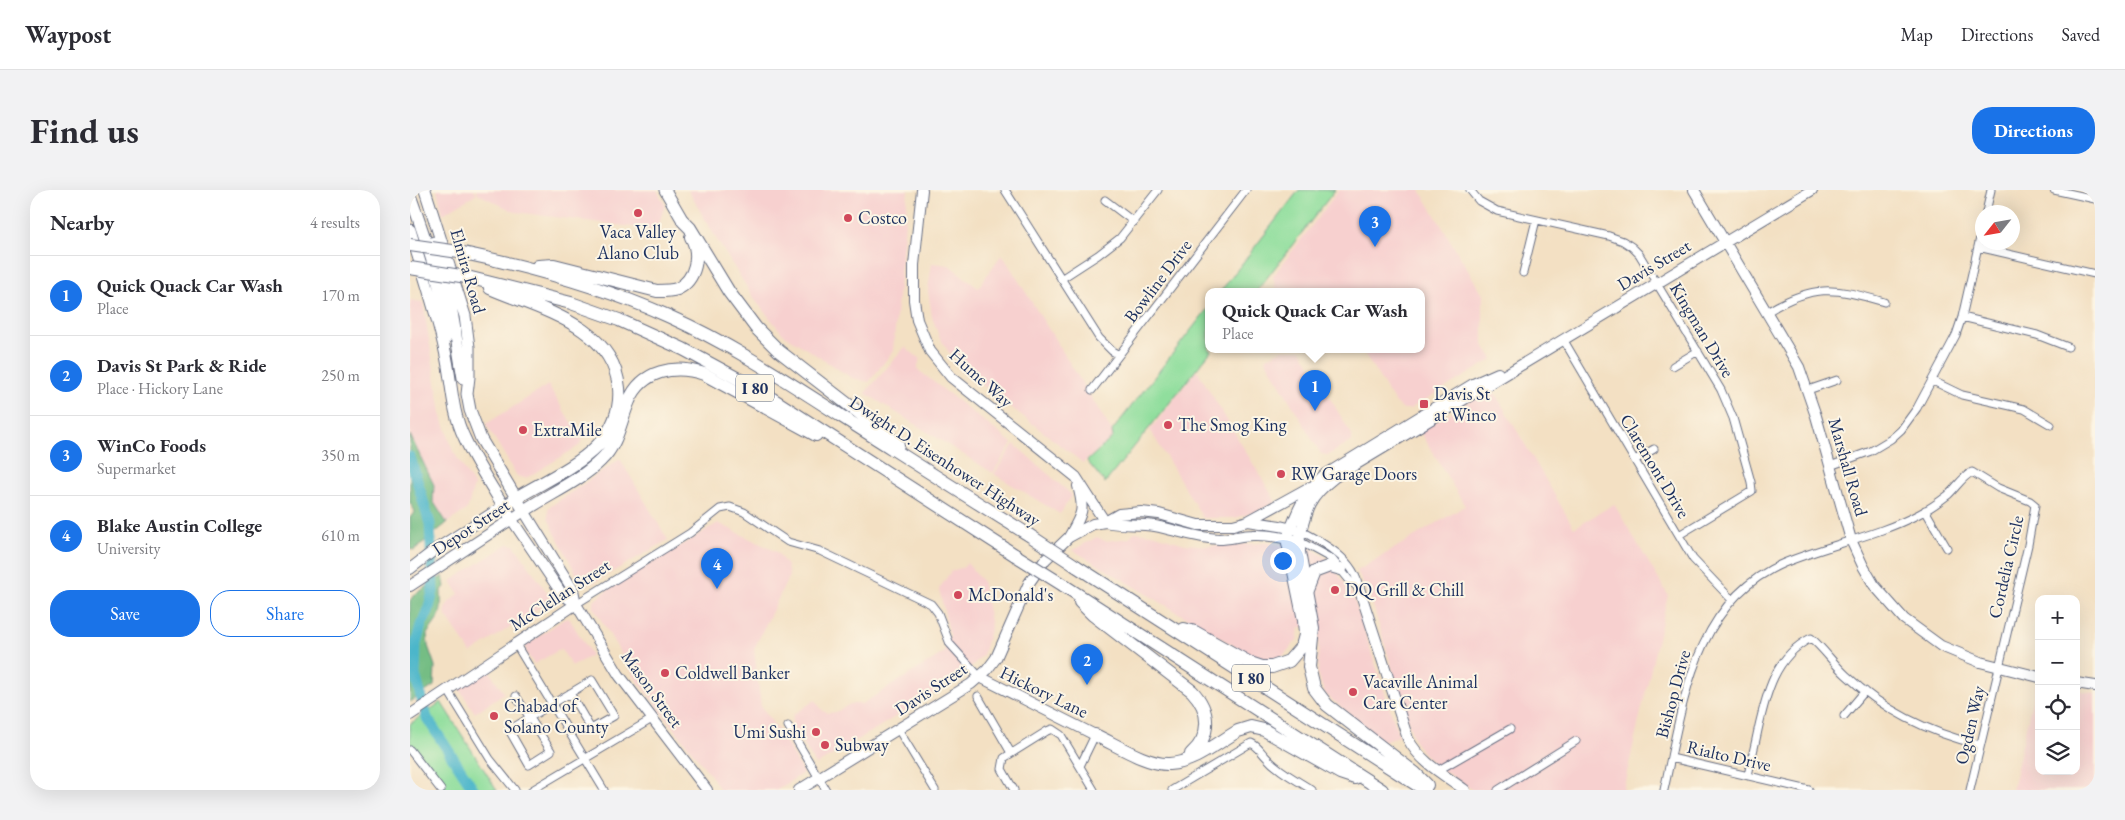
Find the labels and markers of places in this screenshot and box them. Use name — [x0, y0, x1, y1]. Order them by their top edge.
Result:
place label: Costco — [858, 206, 907, 229]
pin: 3 — [1359, 206, 1391, 247]
marker: Vaca Valley Alano Club — [632, 207, 644, 219]
marker: Costco — [842, 212, 854, 224]
place label: Vaca Valley Alano Club — [596, 220, 679, 264]
pin: 1 — [1299, 370, 1331, 411]
place label: Davis St at Winco — [1434, 382, 1496, 426]
marker: Davis St at Winco — [1418, 398, 1430, 410]
place label: The Smog King — [1178, 413, 1287, 436]
place label: ExtraMile — [533, 418, 602, 441]
marker: The Smog King — [1162, 419, 1174, 431]
marker: ExtraMile — [517, 424, 529, 436]
place label: RW Garage Doors — [1291, 462, 1417, 485]
marker: RW Garage Doors — [1275, 468, 1287, 480]
pin: 4 — [701, 548, 733, 589]
place label: DQ Grill & Chill — [1345, 578, 1464, 601]
place label: McDonald's — [968, 583, 1053, 606]
marker: DQ Grill & Chill — [1329, 584, 1341, 596]
marker: McDonald's — [952, 589, 964, 601]
pin: 2 — [1071, 644, 1103, 685]
place label: Coldwell Banker — [675, 661, 790, 684]
marker: Coldwell Banker — [659, 667, 671, 679]
place label: Vacaville Animal Care Center — [1363, 670, 1478, 714]
marker: Vacaville Animal Care Center — [1347, 686, 1359, 698]
place label: Chabad of Solano County — [504, 694, 609, 738]
marker: Chabad of Solano County — [488, 710, 500, 722]
place label: Umi Sushi — [733, 720, 807, 743]
marker: Umi Sushi — [810, 726, 822, 738]
place label: Subway — [835, 733, 889, 756]
marker: Subway — [819, 739, 831, 751]

